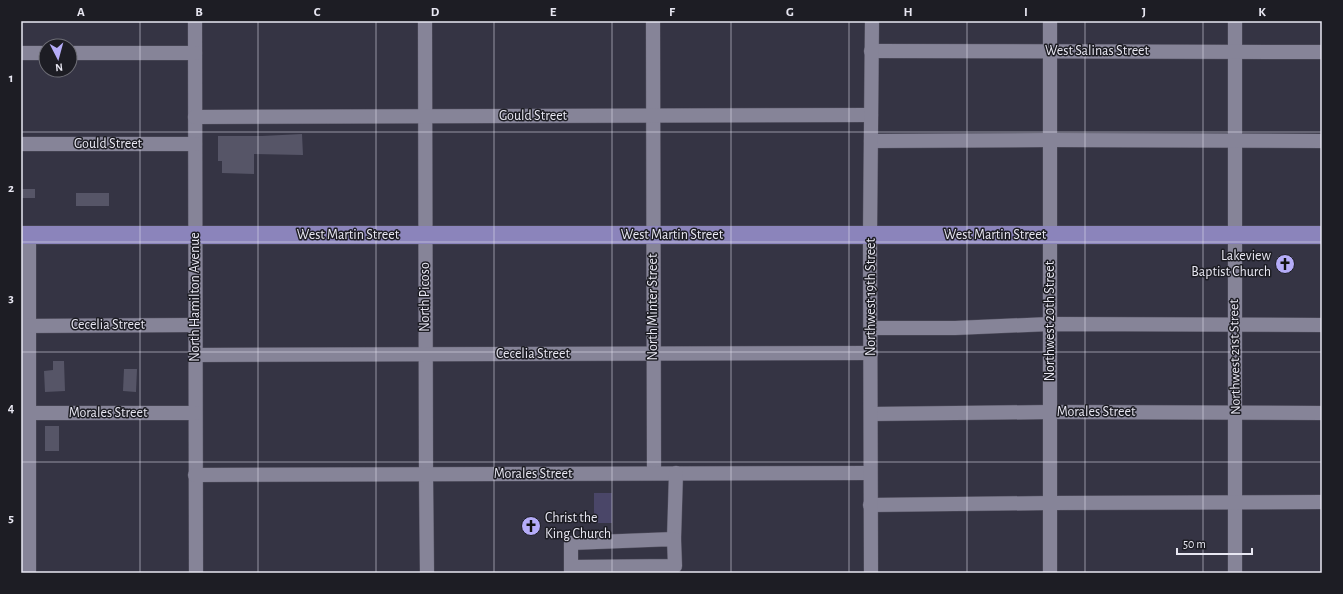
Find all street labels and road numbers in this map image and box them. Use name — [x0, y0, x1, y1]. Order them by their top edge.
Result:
street label: West Salinas Street — [1045, 44, 1150, 58]
street label: Gould Street — [499, 109, 568, 123]
street label: Gould Street — [74, 137, 143, 151]
street label: West Martin Street — [297, 228, 400, 242]
street label: West Martin Street — [621, 228, 724, 242]
street label: West Martin Street — [944, 228, 1047, 242]
street label: North Hamilton Avenue — [188, 232, 202, 362]
street label: Northwest 19th Street — [864, 237, 878, 356]
street label: North Minter Street — [646, 253, 660, 360]
street label: Northwest 20th Street — [1043, 260, 1057, 381]
street label: North Picoso — [418, 262, 432, 332]
street label: Northwest 21st Street — [1227, 298, 1243, 415]
street label: Cecelia Street — [71, 318, 145, 332]
street label: Cecelia Street — [496, 347, 570, 361]
street label: Morales Street — [1057, 405, 1136, 419]
street label: Morales Street — [69, 406, 148, 420]
street label: Morales Street — [494, 467, 573, 481]

